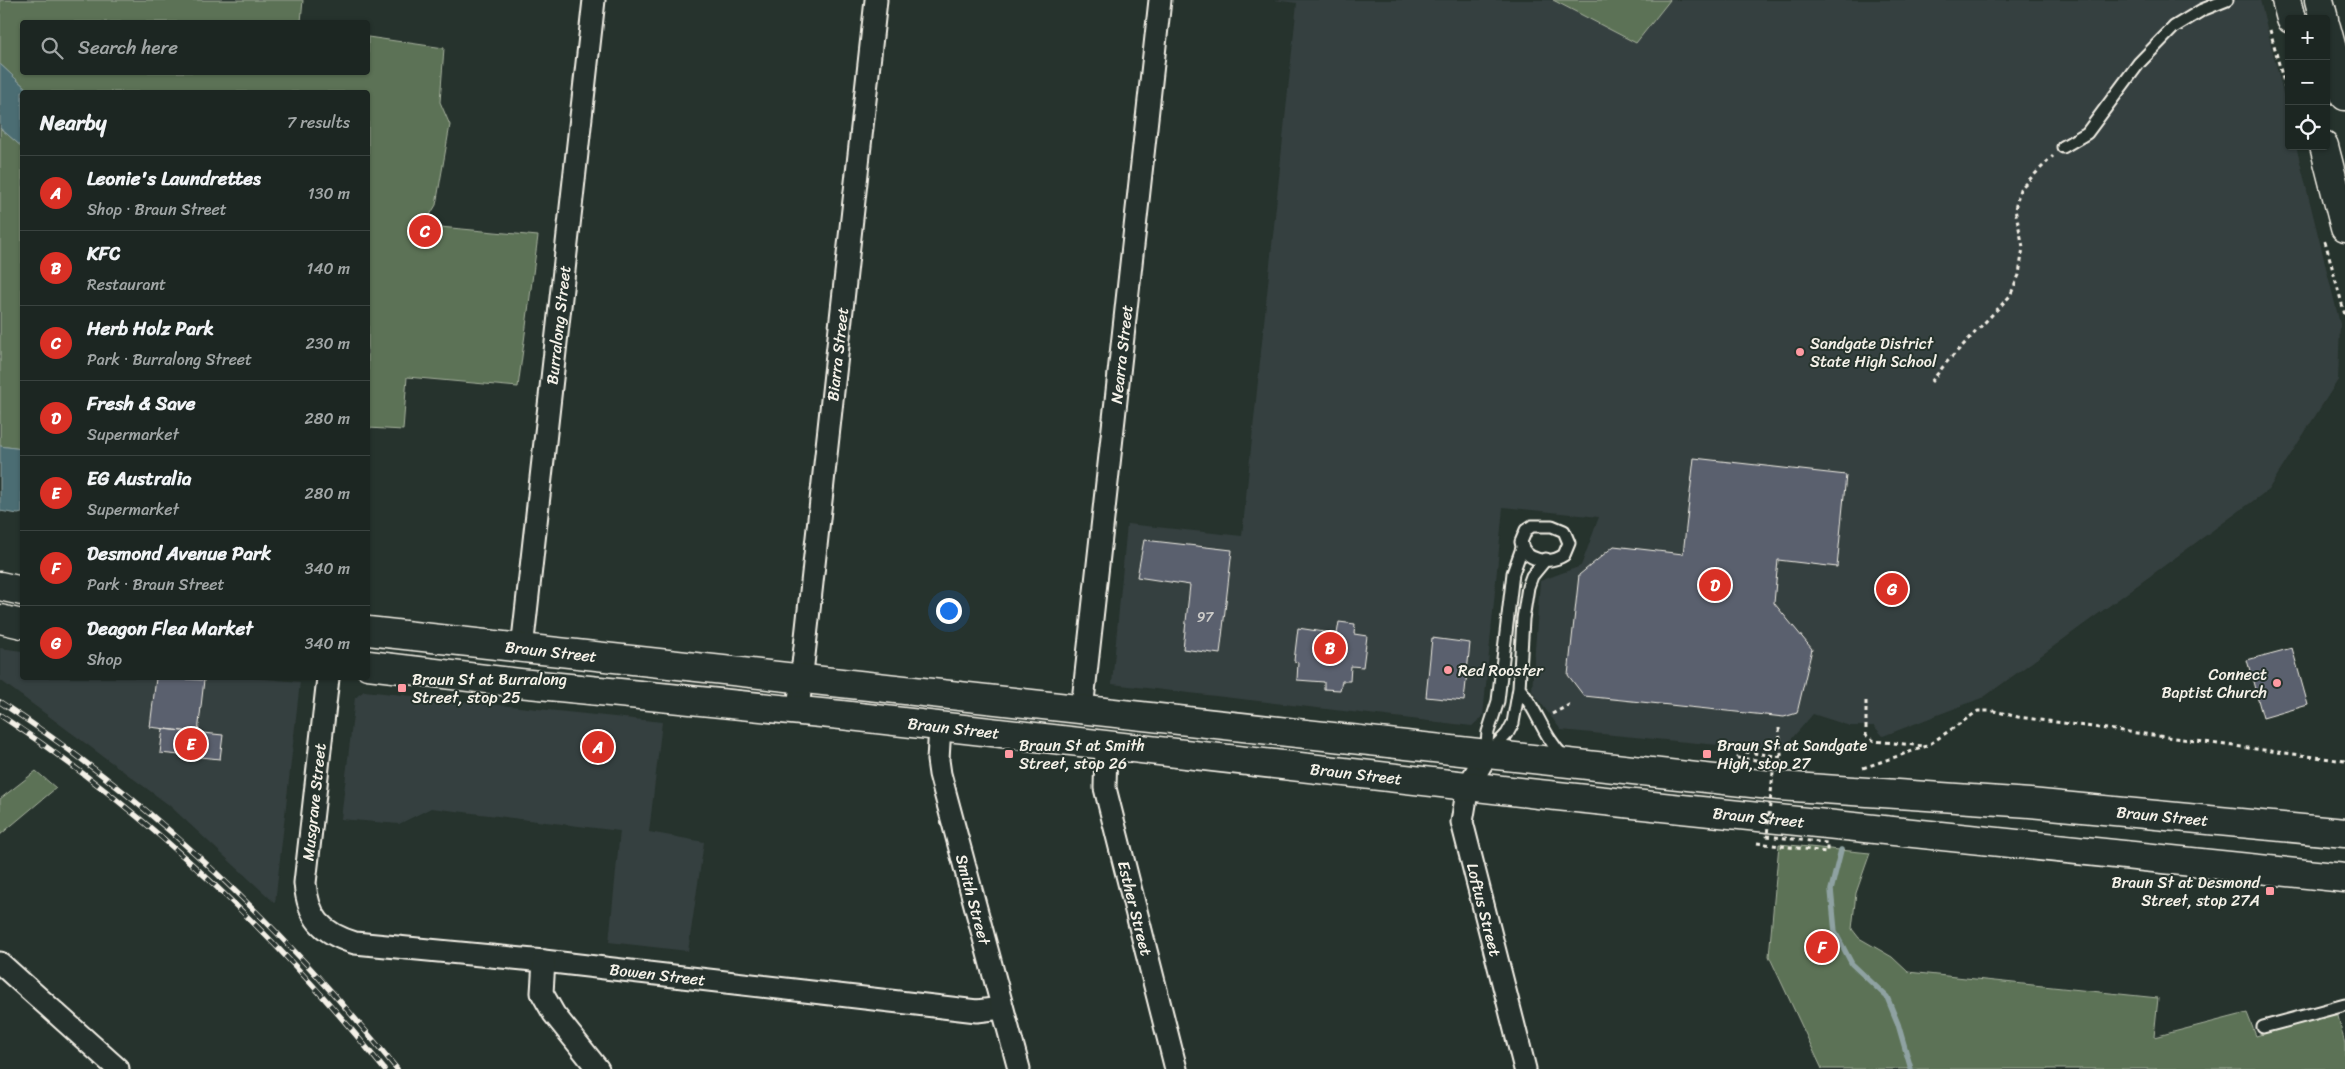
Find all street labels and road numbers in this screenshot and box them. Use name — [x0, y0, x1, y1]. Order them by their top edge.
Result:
street label: Burralong Street — [537, 264, 579, 386]
street label: Nearra Street — [1101, 303, 1141, 405]
street label: Biarra Street — [818, 306, 857, 403]
street label: Braun Street — [504, 632, 598, 671]
street label: Braun Street — [906, 708, 1001, 747]
street label: Musgrave Street — [293, 742, 335, 862]
street label: Braun Street — [1309, 754, 1403, 793]
street label: Braun Street — [2115, 797, 2210, 834]
street label: Braun Street — [1711, 798, 1806, 836]
street label: Smith Street — [948, 851, 1000, 949]
street label: Esther Street — [1109, 858, 1161, 959]
street label: Loftus Street — [1458, 860, 1510, 960]
street label: Bowen Street — [608, 954, 707, 994]

